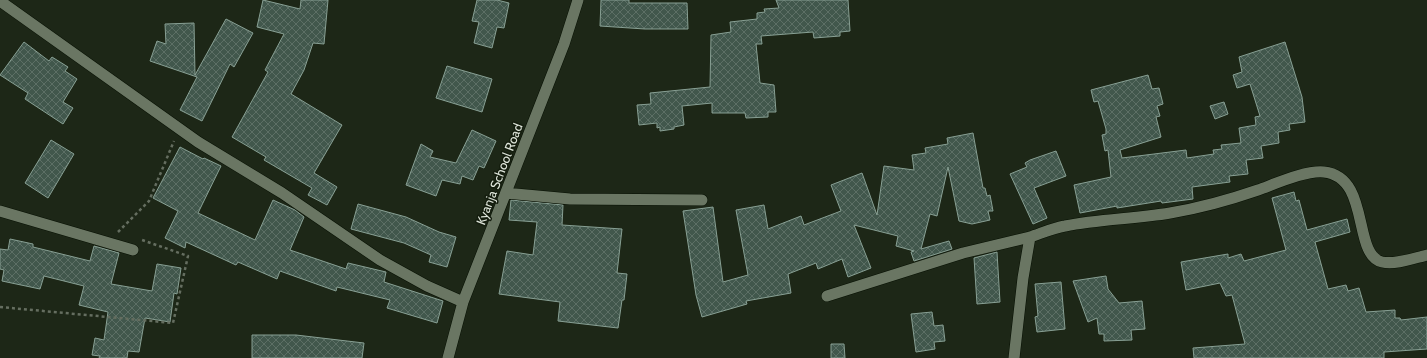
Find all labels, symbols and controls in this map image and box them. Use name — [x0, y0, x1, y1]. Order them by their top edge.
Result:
street label: Kyanja School Road — [472, 121, 527, 227]

